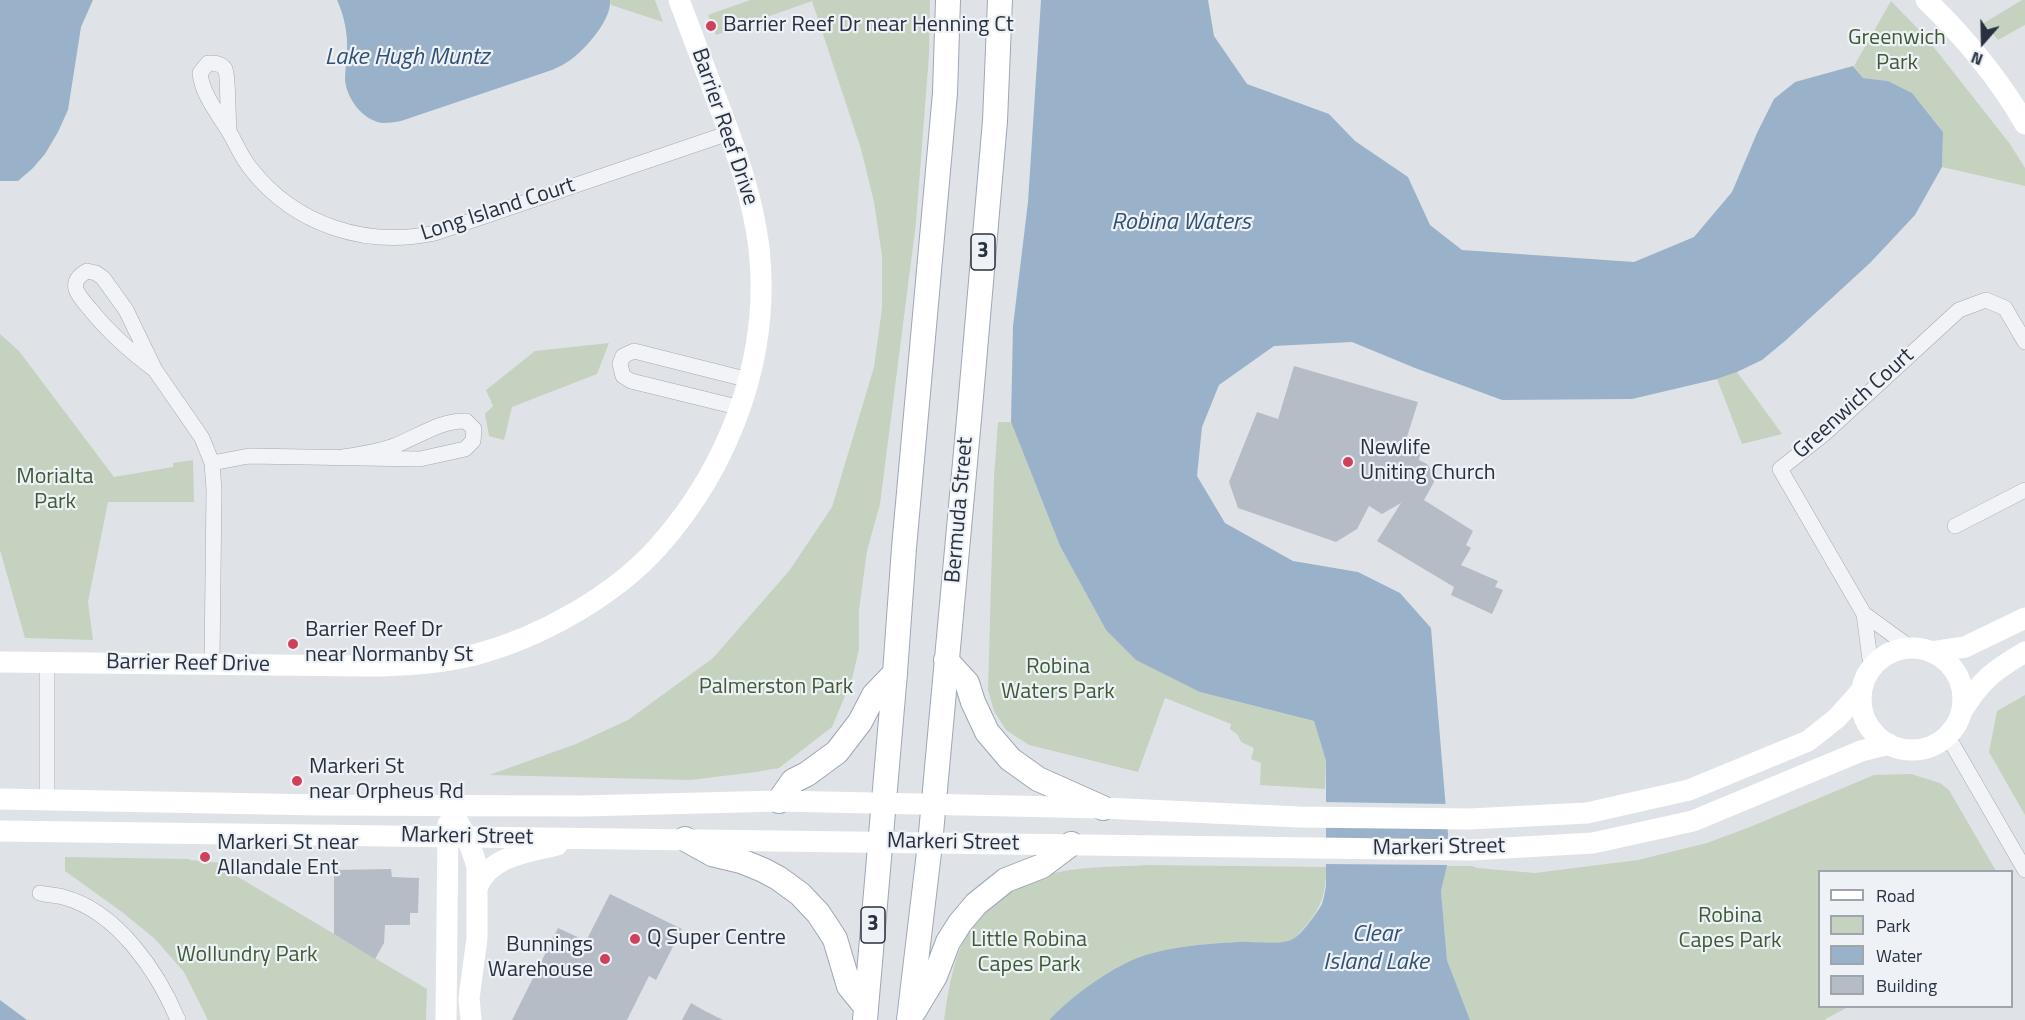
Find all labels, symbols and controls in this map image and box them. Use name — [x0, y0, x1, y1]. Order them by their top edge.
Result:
north arrow — [1953, 12, 2013, 72]
place label: Barrier Reef Dr near Henning Ct — [723, 13, 1014, 39]
marker: Barrier Reef Dr near Henning Ct — [704, 19, 718, 33]
park label: Greenwich Park — [1848, 26, 1946, 78]
water label: Lake Hugh Muntz — [325, 44, 489, 72]
street label: Barrier Reef Drive — [685, 45, 763, 209]
text: N — [1968, 46, 1986, 72]
street label: Long Island Court — [418, 173, 578, 247]
water label: Robina Waters — [1111, 209, 1251, 237]
road number: 3 — [971, 234, 995, 270]
street label: Greenwich Court — [1788, 343, 1920, 465]
street label: Bermuda Street — [940, 436, 980, 584]
place label: Newlife Uniting Church — [1360, 436, 1496, 488]
marker: Newlife Uniting Church — [1341, 455, 1355, 469]
park label: Morialta Park — [16, 465, 94, 516]
place label: Barrier Reef Dr near Normanby St — [305, 618, 473, 670]
marker: Barrier Reef Dr near Normanby St — [286, 637, 300, 651]
street label: Barrier Reef Drive — [106, 649, 270, 679]
park label: Robina Waters Park — [1001, 655, 1115, 706]
park label: Palmerston Park — [699, 675, 853, 701]
place label: Markeri St near Orpheus Rd — [309, 755, 464, 806]
marker: Markeri St near Orpheus Rd — [290, 774, 304, 788]
street label: Markeri Street — [401, 823, 533, 851]
street label: Markeri Street — [887, 829, 1019, 857]
place label: Markeri St near Allandale Ent — [217, 831, 359, 882]
street label: Markeri Street — [1373, 834, 1505, 862]
marker: Markeri St near Allandale Ent — [198, 850, 212, 864]
legend — [1818, 870, 2013, 1008]
text: Road — [1876, 882, 1915, 909]
park label: Robina Capes Park — [1679, 904, 1781, 956]
road number: 3 — [861, 907, 885, 943]
text: Park — [1876, 912, 1910, 939]
water label: Clear Island Lake — [1323, 921, 1429, 977]
place label: Q Super Centre — [647, 926, 786, 952]
park label: Little Robina Capes Park — [971, 928, 1087, 980]
marker: Q Super Centre — [628, 932, 642, 946]
place label: Bunnings Warehouse — [488, 933, 593, 984]
text: Water — [1876, 942, 1922, 969]
park label: Wollundry Park — [176, 943, 318, 969]
marker: Bunnings Warehouse — [598, 952, 612, 966]
text: Building — [1876, 972, 1937, 999]

